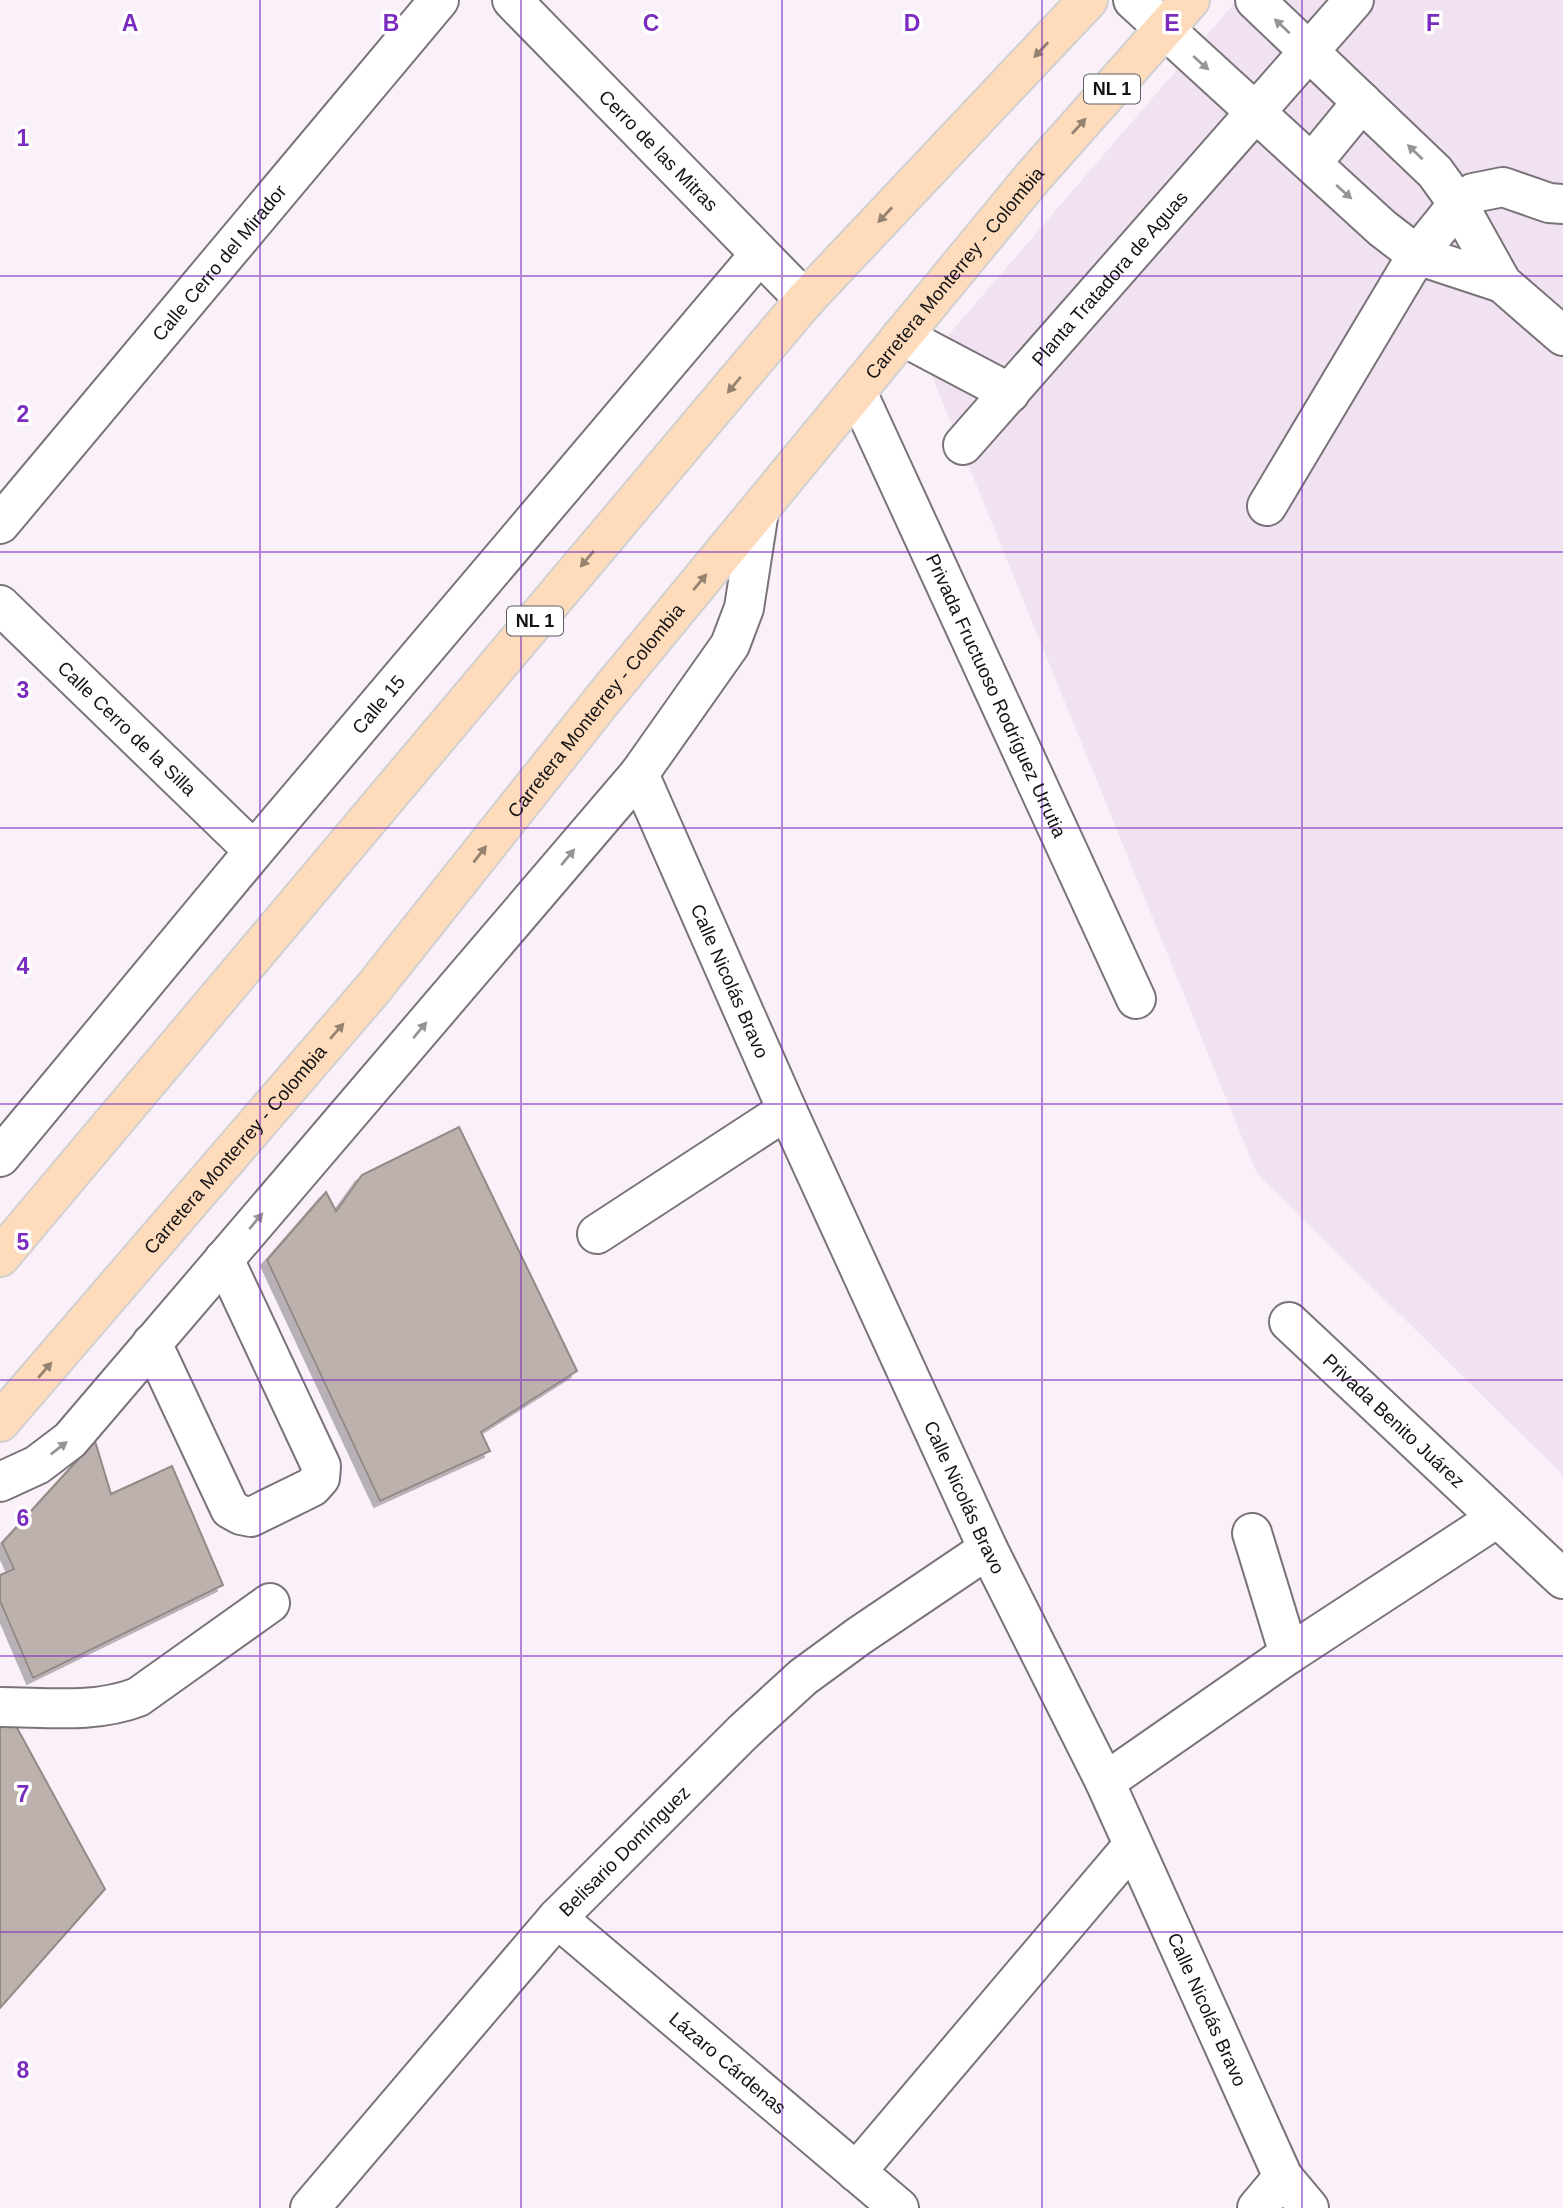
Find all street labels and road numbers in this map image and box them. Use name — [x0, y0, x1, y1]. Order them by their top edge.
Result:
road number: NL 1 — [1084, 74, 1140, 104]
street label: Cerro de las Mitras — [595, 85, 722, 215]
street label: Carretera Monterrey - Colombia — [861, 162, 1048, 383]
street label: Calle Cerro del Mirador — [148, 180, 291, 345]
street label: Planta Tratadora de Aguas — [1027, 187, 1192, 370]
street label: Privada Fructuoso Rodríguez Urrutia — [922, 550, 1071, 841]
street label: Carretera Monterrey - Colombia — [503, 599, 688, 821]
road number: NL 1 — [507, 606, 563, 636]
street label: Calle Cerro de la Silla — [54, 657, 201, 800]
street label: Calle 15 — [348, 671, 409, 738]
street label: Calle Nicolás Bravo — [687, 901, 773, 1061]
street label: Carretera Monterrey - Colombia — [139, 1040, 331, 1258]
street label: Privada Benito Juárez — [1319, 1349, 1469, 1492]
street label: Calle Nicolás Bravo — [920, 1417, 1009, 1577]
street label: Belisario Domínguez — [555, 1781, 694, 1920]
street label: Calle Nicolás Bravo — [1164, 1929, 1251, 2089]
street label: Lázaro Cárdenas — [665, 2008, 790, 2118]

